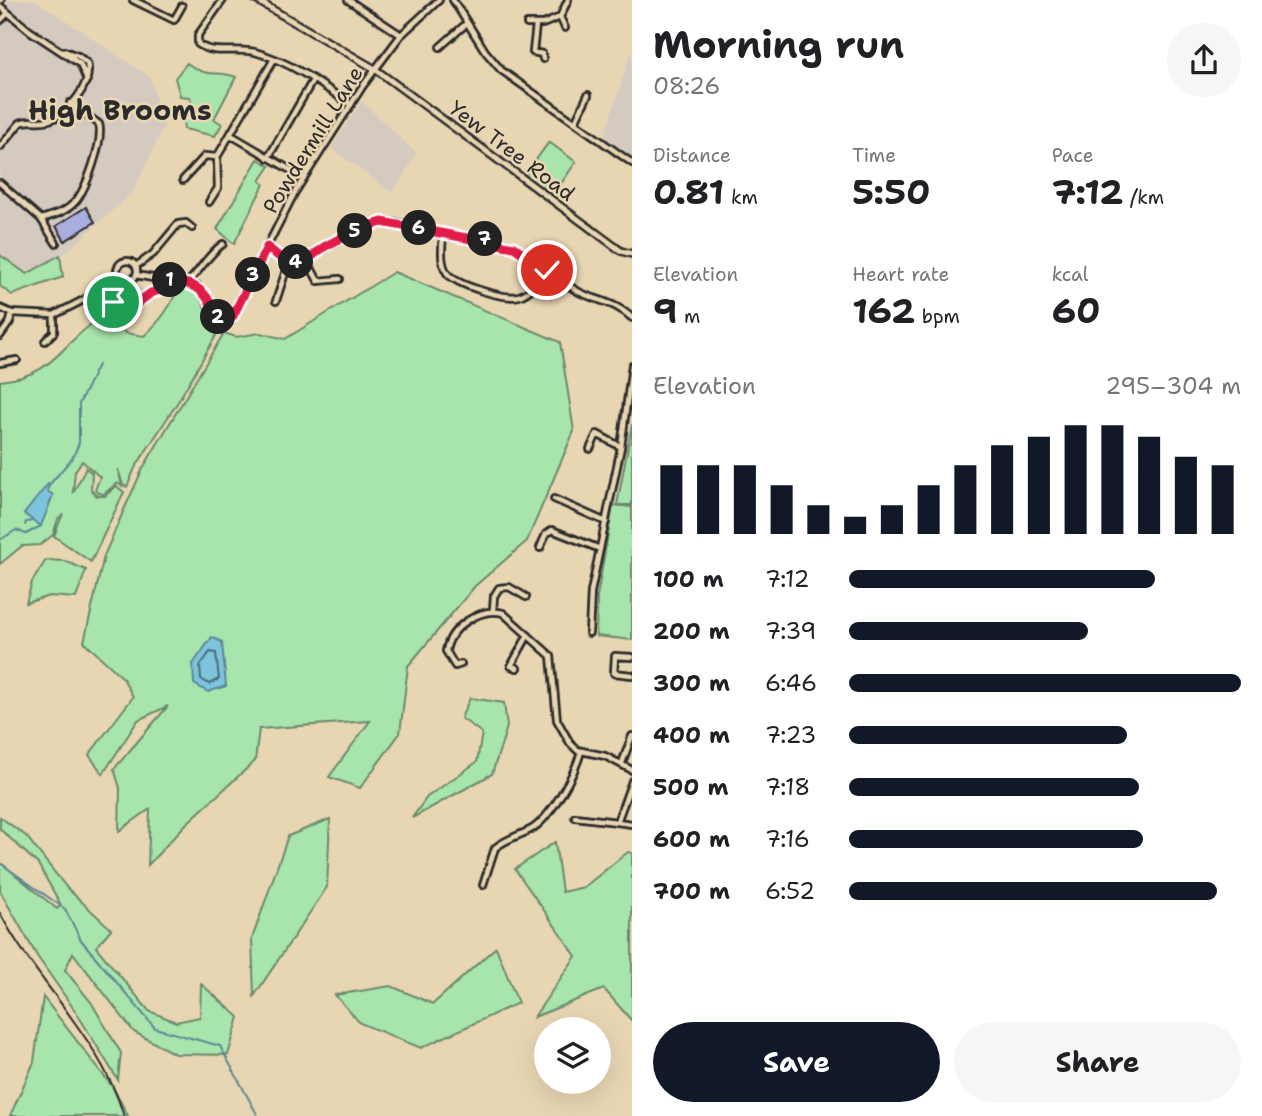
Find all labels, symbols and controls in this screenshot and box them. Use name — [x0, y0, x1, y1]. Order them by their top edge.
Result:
text: Morning run — [653, 19, 904, 70]
button: share — [1167, 23, 1241, 97]
street label: Powdermill Lane — [256, 61, 370, 219]
text: 08:26 — [653, 71, 720, 101]
district label: High Brooms — [28, 91, 212, 129]
street label: Yew Tree Road — [443, 94, 581, 208]
text: Distance — [653, 143, 731, 168]
text: Time — [852, 143, 896, 168]
text: Pace — [1052, 143, 1093, 168]
text: 0.81 — [653, 168, 724, 215]
text: 5:50 — [852, 168, 931, 215]
text: 7:12 — [1052, 168, 1124, 215]
text: km — [724, 185, 758, 210]
text: /km — [1124, 185, 1164, 210]
pin: 6 — [402, 210, 436, 246]
pin: 5 — [338, 214, 372, 248]
text: 6 — [412, 215, 425, 240]
text: 5 — [349, 218, 360, 243]
pin: 7 — [468, 222, 503, 256]
text: 7 — [478, 226, 491, 251]
pin — [517, 240, 577, 300]
pin: 4 — [278, 244, 314, 280]
text: 4 — [289, 249, 302, 274]
icon: check — [528, 251, 566, 289]
pin: 3 — [236, 258, 270, 292]
pin: 1 — [152, 262, 188, 298]
text: 3 — [246, 262, 259, 287]
text: Elevation — [653, 262, 738, 287]
text: Heart rate — [852, 262, 949, 287]
text: kcal — [1052, 262, 1089, 287]
text: 1 — [165, 267, 174, 292]
pin — [83, 272, 143, 332]
icon: arrive — [94, 283, 132, 321]
text: 9 — [653, 287, 678, 334]
text: 162 — [852, 287, 915, 334]
text: 60 — [1052, 287, 1100, 334]
pin: 2 — [200, 300, 235, 334]
text: 2 — [211, 304, 224, 329]
text: m — [678, 304, 700, 329]
text: bpm — [915, 304, 960, 329]
text: Elevation — [653, 371, 756, 401]
text: 295–304 m — [1105, 371, 1241, 401]
text: 100 m — [653, 564, 724, 594]
text: 7:12 — [765, 564, 809, 594]
text: 200 m — [653, 616, 730, 646]
text: 7:39 — [765, 616, 816, 646]
text: 300 m — [653, 668, 730, 698]
text: 6:46 — [765, 668, 817, 698]
text: 400 m — [653, 720, 730, 750]
text: 7:23 — [765, 720, 816, 750]
text: 500 m — [653, 772, 728, 802]
text: 7:18 — [765, 772, 810, 802]
text: 600 m — [653, 824, 730, 854]
text: 7:16 — [765, 824, 810, 854]
text: 700 m — [653, 876, 730, 906]
text: 6:52 — [765, 876, 815, 906]
map controls — [534, 1017, 611, 1094]
button: layers — [534, 1017, 611, 1094]
button: Save — [653, 1022, 940, 1102]
button: Share — [954, 1022, 1241, 1102]

